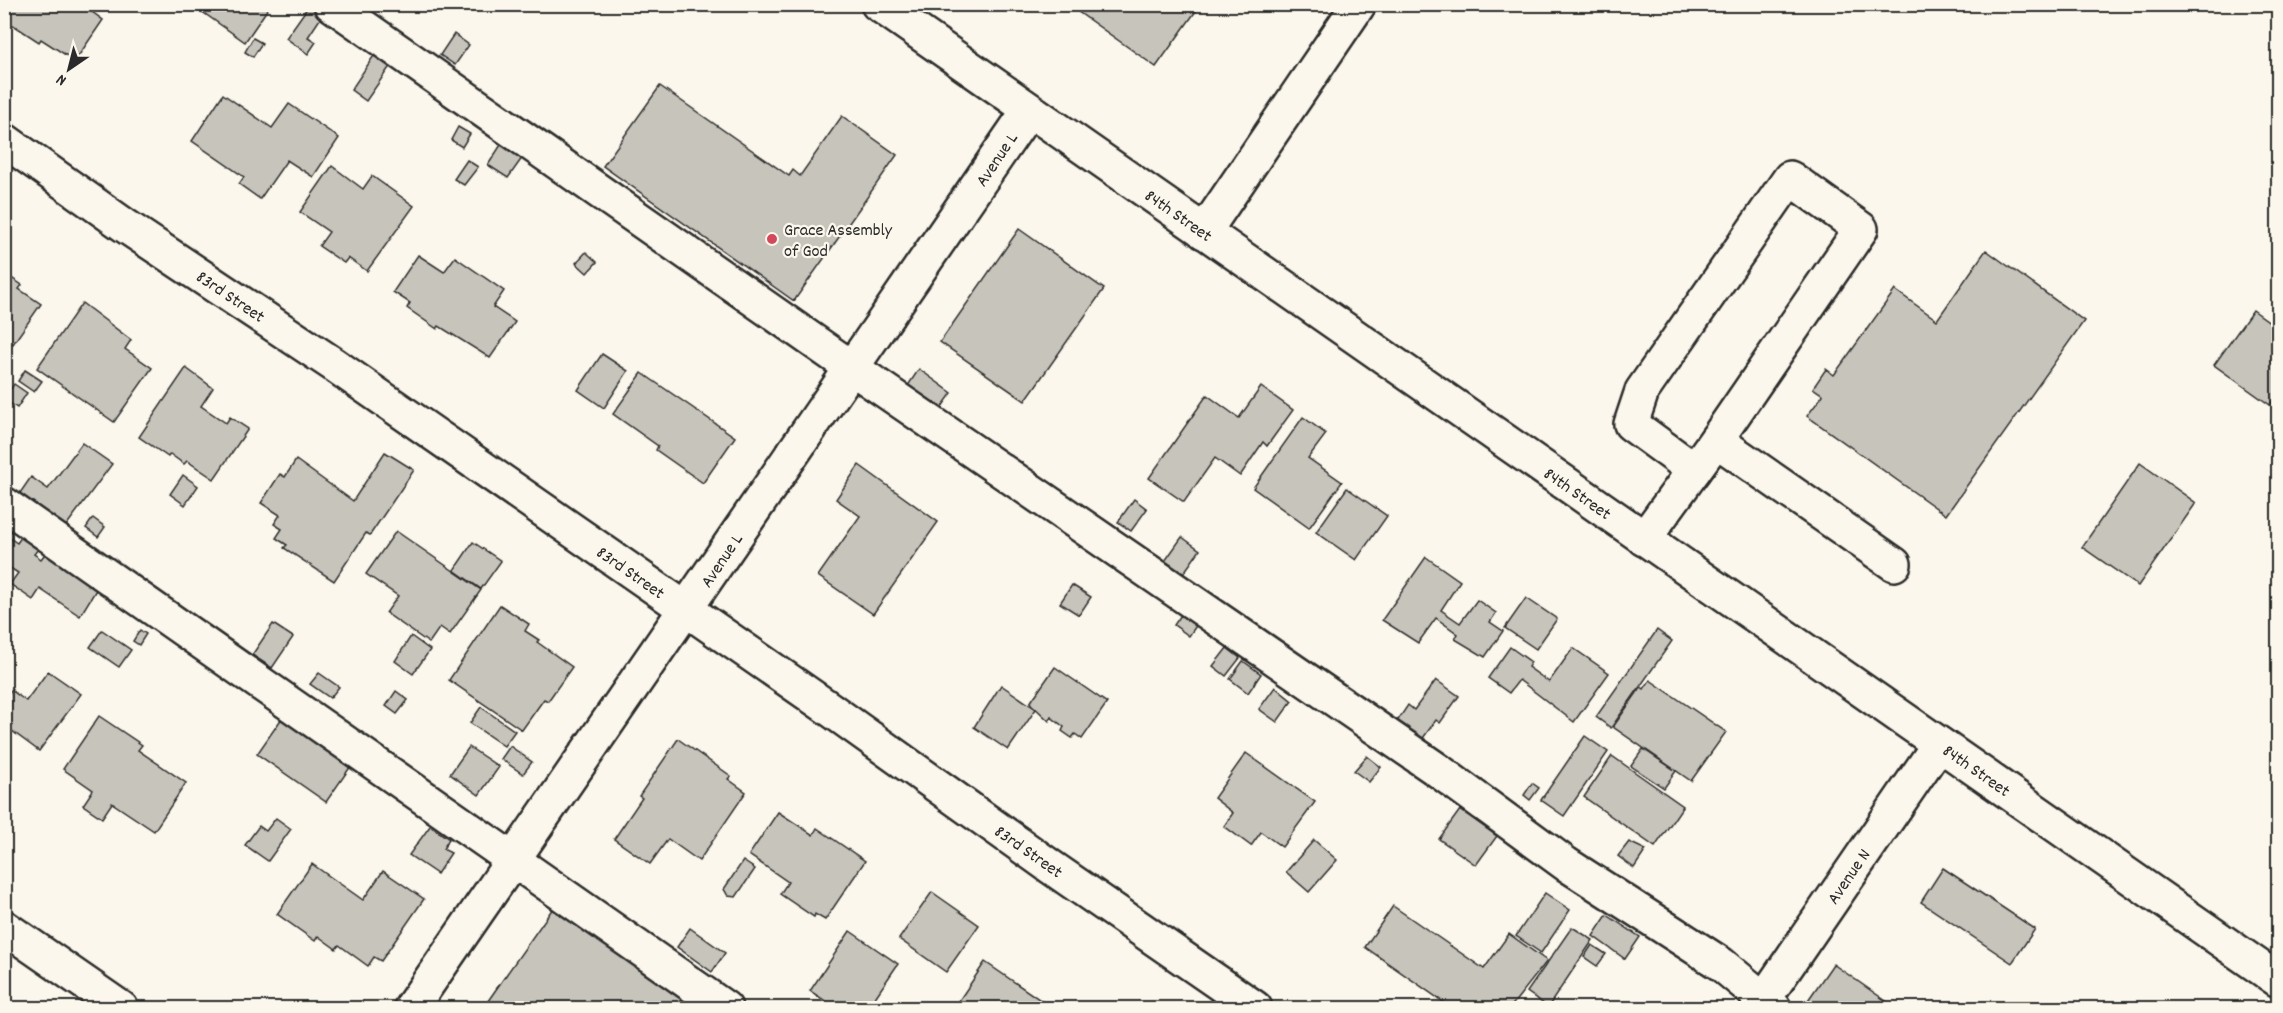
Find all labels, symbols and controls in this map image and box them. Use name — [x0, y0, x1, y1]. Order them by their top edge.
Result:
north arrow — [39, 39, 99, 99]
text: N — [52, 67, 72, 91]
street label: Avenue L — [971, 128, 1026, 193]
street label: 84th Street — [1139, 185, 1217, 250]
place label: Grace Assembly of God — [784, 219, 893, 265]
marker: Grace Assembly of God — [765, 232, 779, 246]
street label: 83rd Street — [190, 266, 269, 330]
street label: 84th Street — [1538, 463, 1616, 528]
street label: Avenue L — [696, 529, 751, 594]
street label: 83rd Street — [590, 541, 669, 607]
street label: 84th Street — [1937, 740, 2015, 805]
street label: 83rd Street — [988, 820, 1067, 886]
street label: Avenue N — [1822, 845, 1878, 910]

